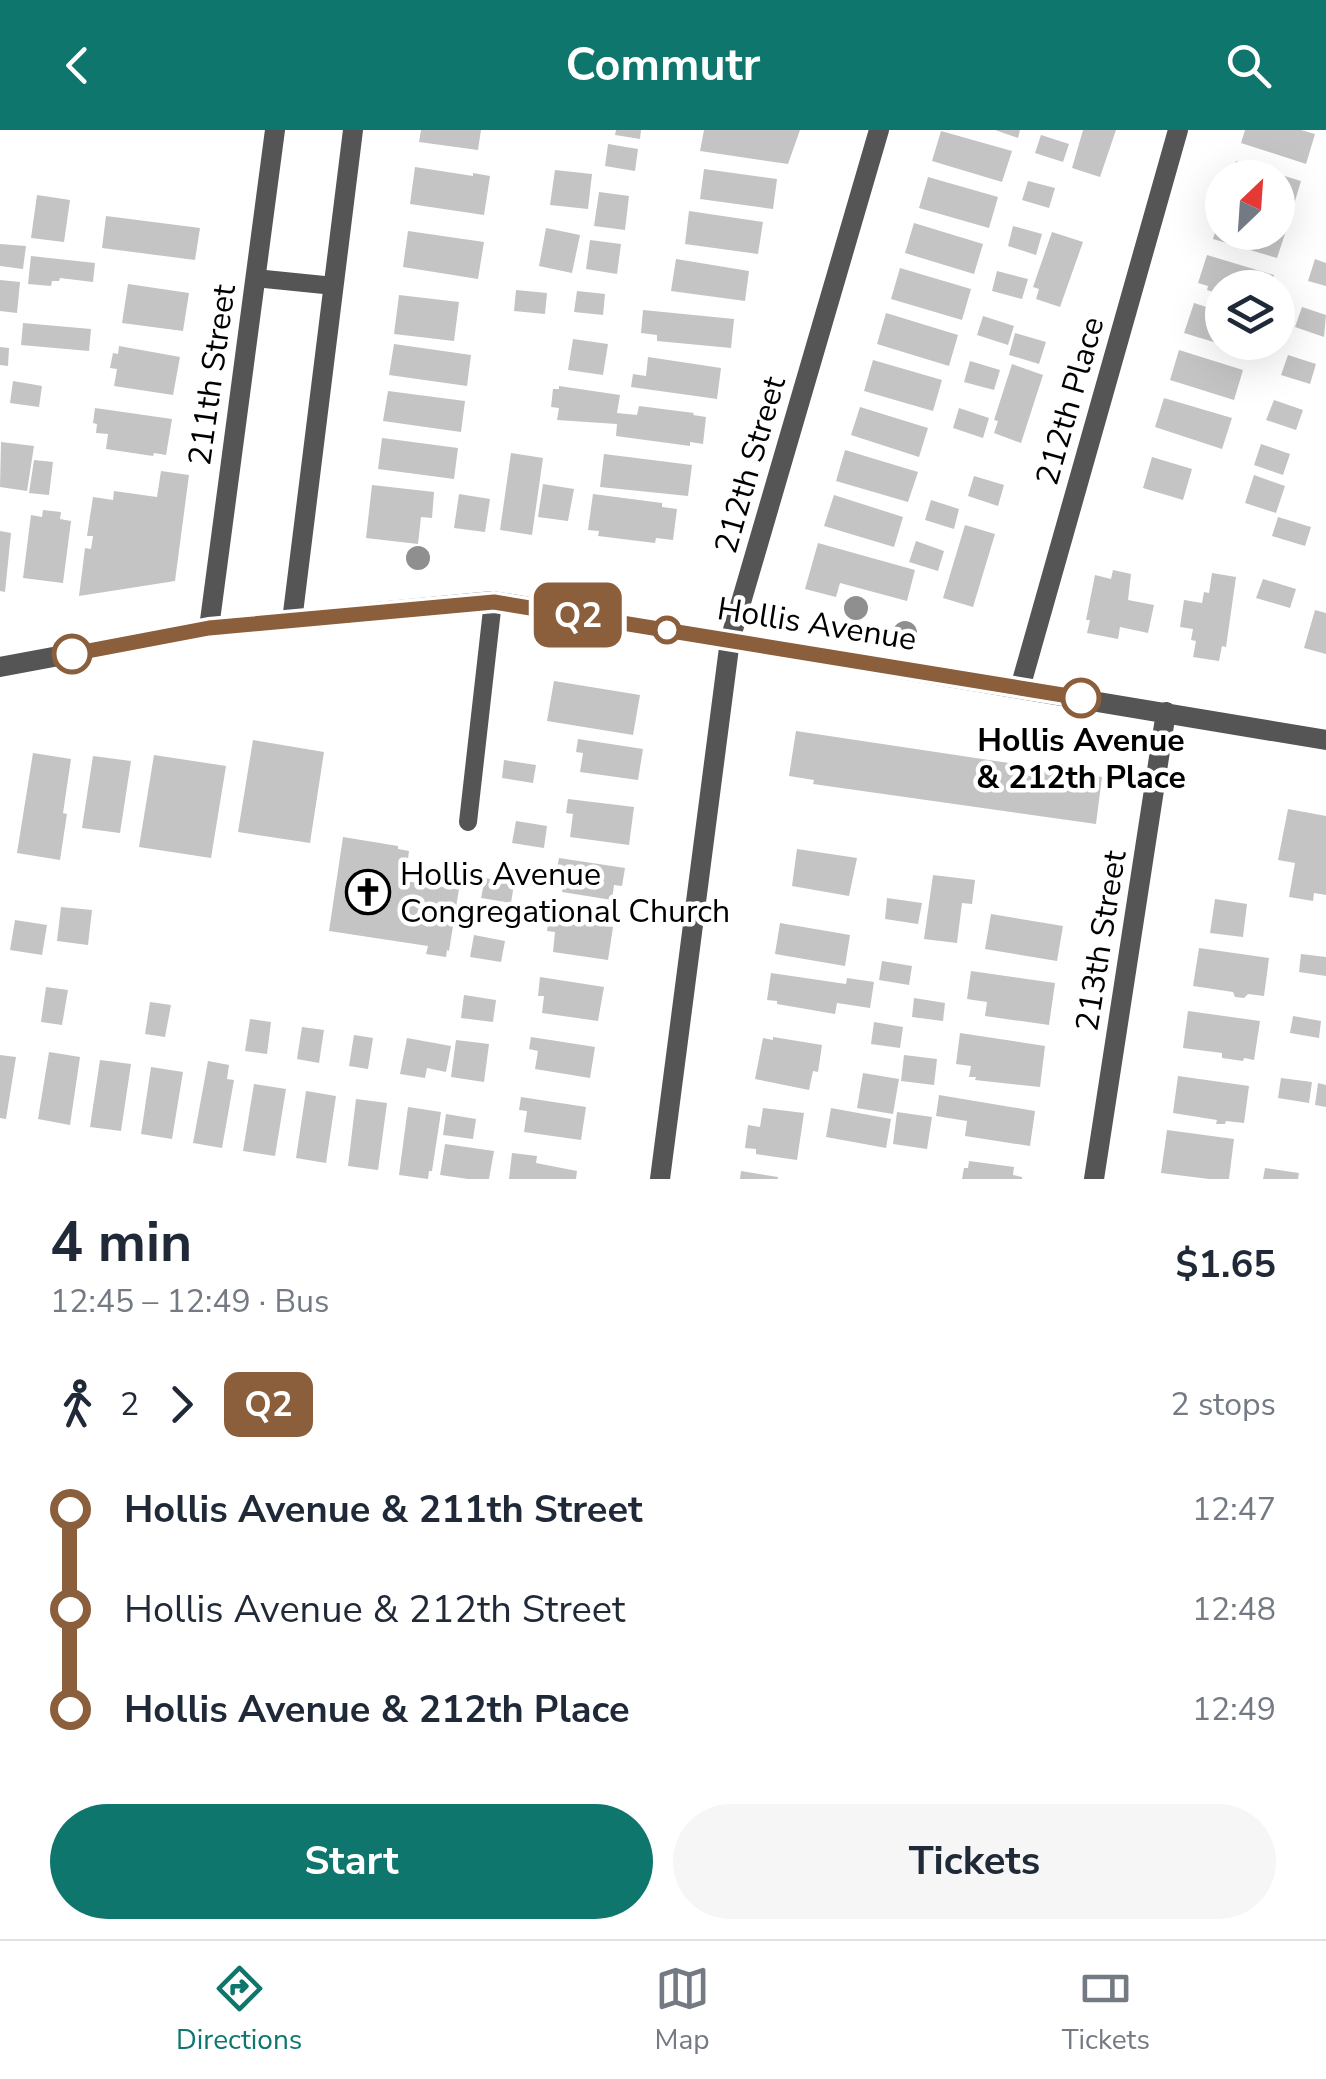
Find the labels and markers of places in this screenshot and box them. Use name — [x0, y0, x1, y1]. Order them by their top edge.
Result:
unlabelled marker — [654, 617, 680, 643]
unlabelled marker — [53, 635, 91, 673]
marker: Hollis Avenue & 212th Place — [1062, 679, 1100, 717]
place label: Hollis Avenue & 212th Place — [976, 719, 1186, 799]
place label: Hollis Avenue Congregational Church — [400, 853, 730, 933]
church icon: Hollis Avenue Congregational Church — [345, 869, 391, 915]

